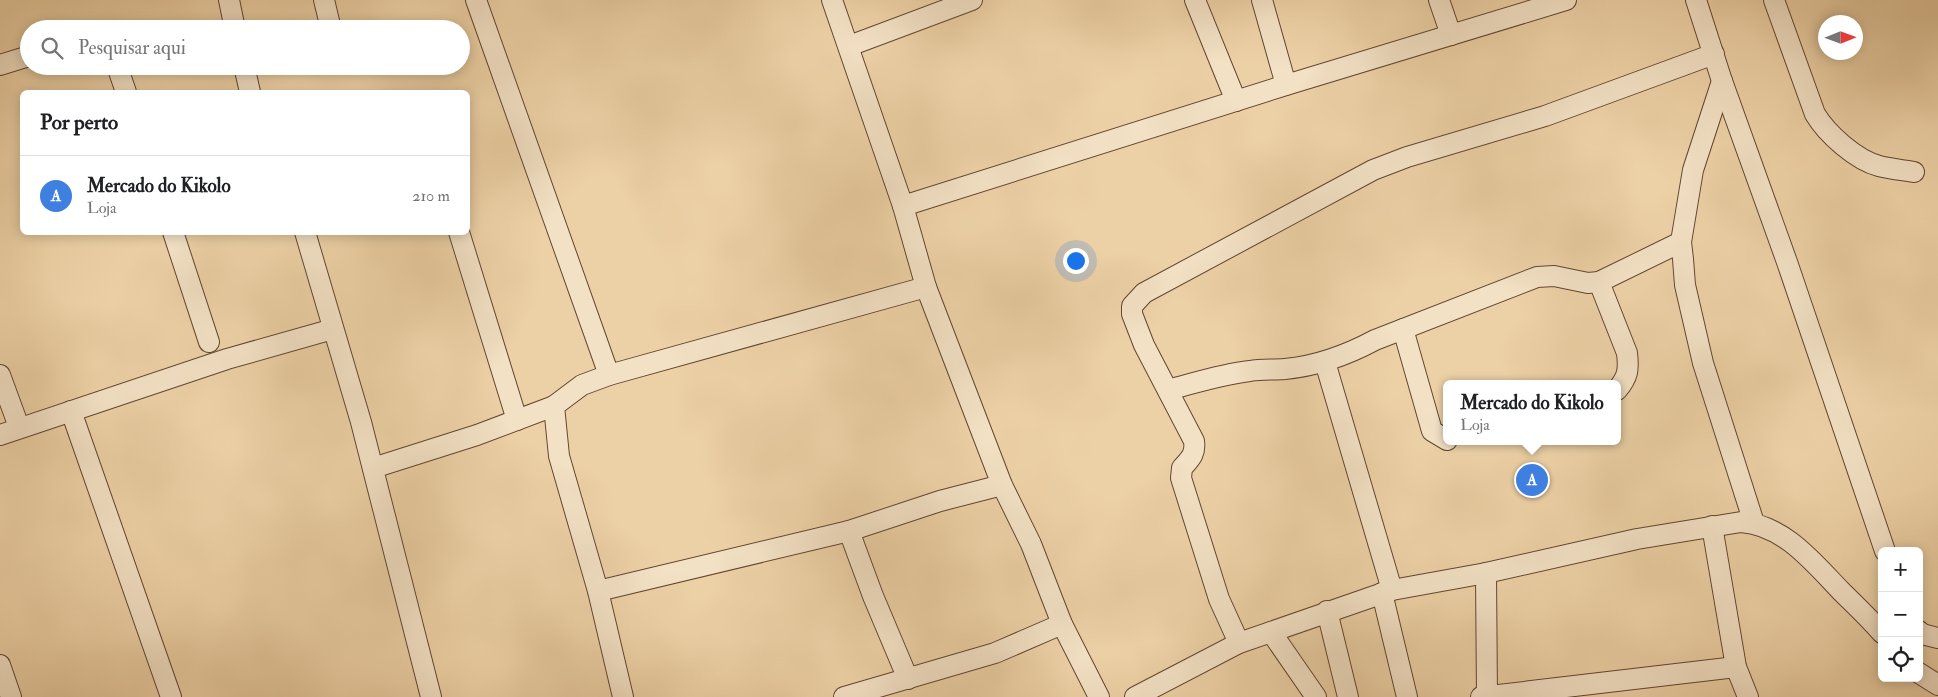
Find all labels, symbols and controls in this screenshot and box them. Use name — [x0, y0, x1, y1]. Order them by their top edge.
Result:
north arrow — [1818, 15, 1863, 60]
search box — [20, 20, 470, 75]
icon: search — [38, 34, 66, 62]
text: Pesquisar aqui — [78, 36, 186, 60]
text: Por perto — [40, 109, 118, 136]
text: Mercado do Kikolo — [87, 174, 231, 198]
text: A — [51, 186, 61, 206]
text: 210 m — [412, 186, 450, 206]
text: Loja — [87, 198, 117, 218]
your location — [1063, 248, 1089, 274]
popup — [1443, 380, 1621, 445]
text: Mercado do Kikolo — [1460, 391, 1604, 415]
text: Loja — [1460, 415, 1490, 435]
pin: A — [1516, 461, 1548, 499]
map controls — [1878, 547, 1923, 682]
button: + — [1878, 547, 1923, 592]
button: − — [1878, 592, 1923, 637]
button: locate — [1878, 637, 1923, 682]

